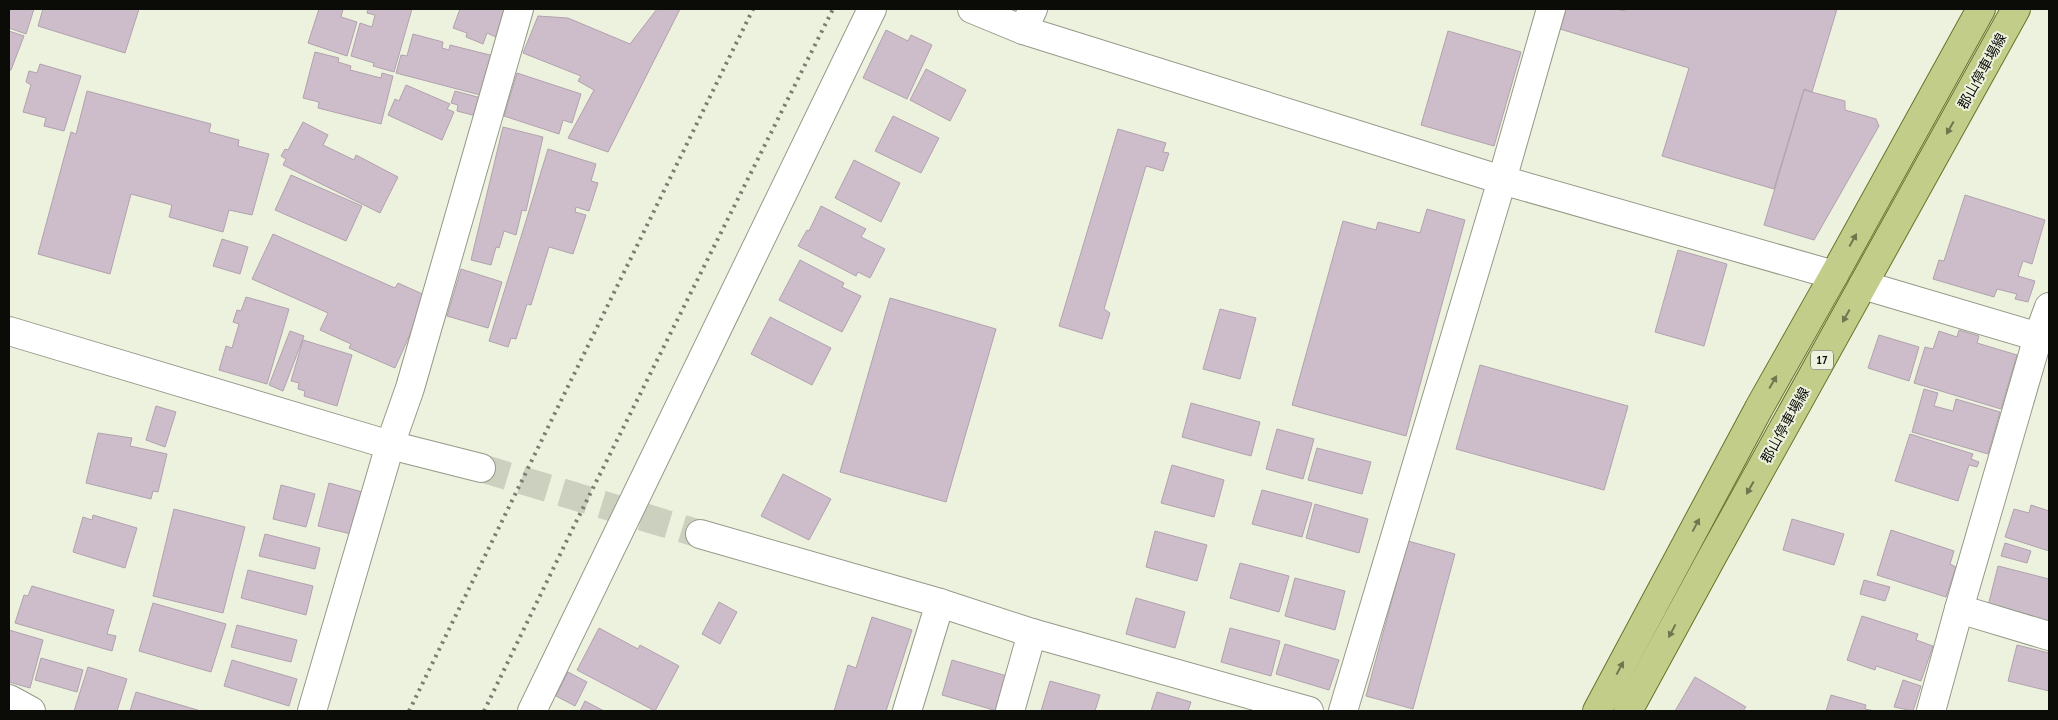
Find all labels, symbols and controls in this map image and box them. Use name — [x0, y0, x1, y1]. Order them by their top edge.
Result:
street label: 郡山停車場線 — [1954, 30, 2010, 112]
one-way arrow — [1946, 121, 1955, 135]
one-way arrow — [1849, 234, 1858, 247]
one-way arrow — [1842, 308, 1850, 323]
road number: 17 — [1811, 350, 1833, 370]
one-way arrow — [1769, 375, 1778, 388]
street label: 郡山停車場線 — [1757, 384, 1813, 466]
one-way arrow — [1746, 481, 1754, 496]
one-way arrow — [1692, 517, 1700, 532]
one-way arrow — [1668, 624, 1676, 638]
one-way arrow — [1616, 661, 1624, 675]

